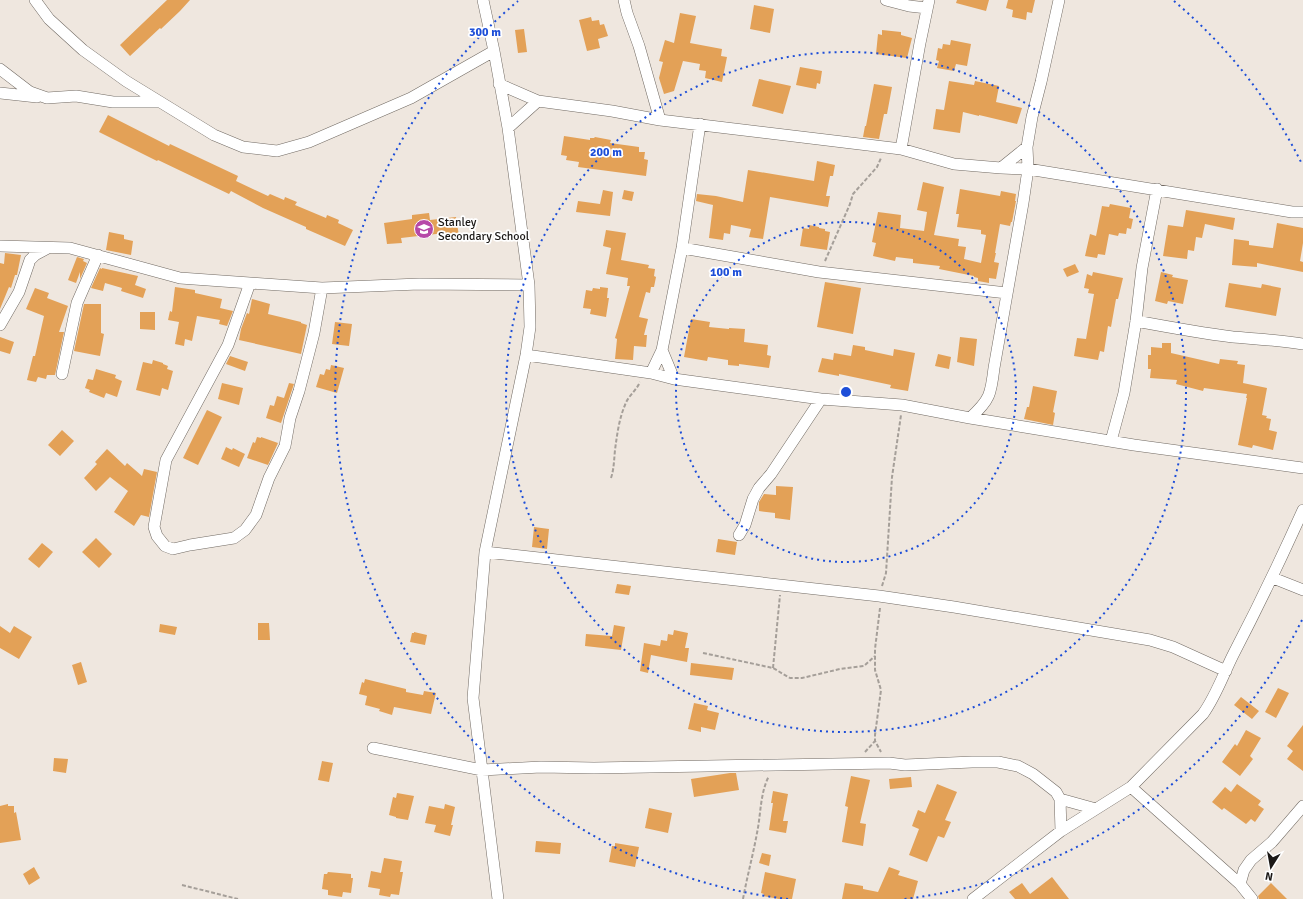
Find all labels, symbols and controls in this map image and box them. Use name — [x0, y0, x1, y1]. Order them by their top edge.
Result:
text: 300 m — [469, 25, 501, 40]
text: 200 m — [590, 145, 622, 160]
place label: Stanley Secondary School — [438, 215, 530, 244]
school or university icon: Stanley Secondary School — [413, 218, 435, 240]
text: 100 m — [710, 265, 742, 280]
centre of rings — [839, 385, 853, 399]
north arrow — [1251, 847, 1291, 887]
text: N — [1264, 869, 1274, 883]

